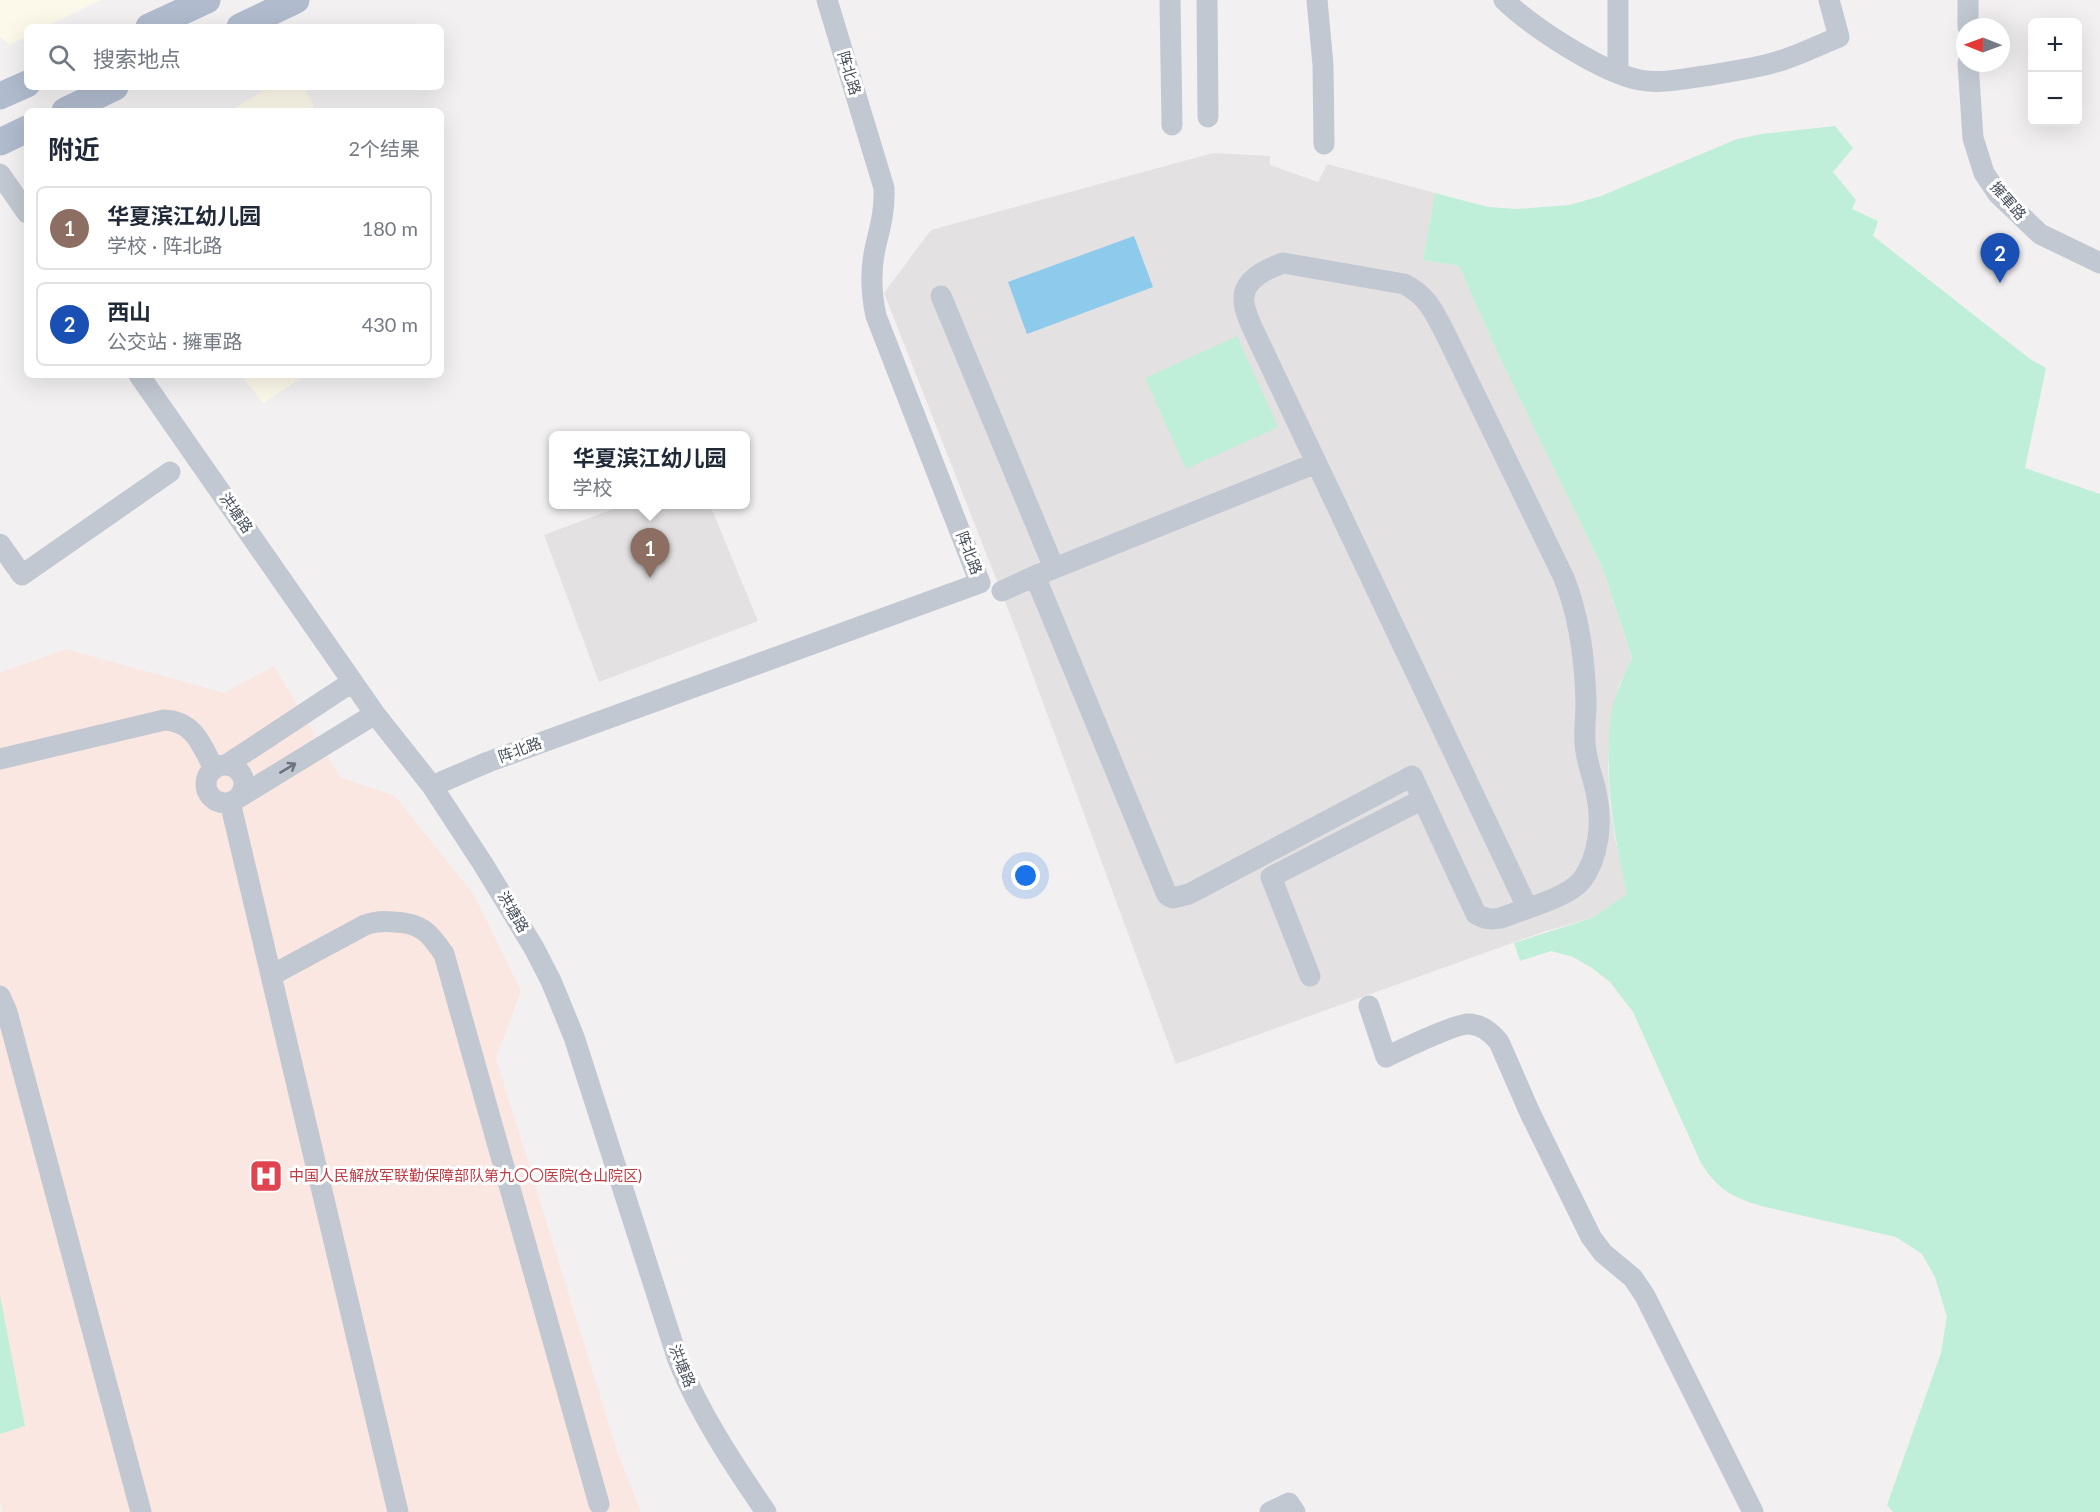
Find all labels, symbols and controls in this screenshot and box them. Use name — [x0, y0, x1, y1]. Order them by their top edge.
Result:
north arrow — [1956, 18, 2010, 72]
map controls — [2028, 18, 2082, 126]
button: + — [2028, 18, 2082, 72]
search box — [24, 24, 444, 90]
icon: search — [45, 41, 78, 74]
text: 搜索地点 — [93, 45, 181, 72]
street label: 阵北路 — [835, 49, 865, 97]
button: − — [2028, 72, 2082, 126]
text: 附近 — [48, 133, 100, 165]
text: 2个结果 — [348, 136, 420, 160]
street label: 擁軍路 — [1987, 177, 2030, 223]
text: 华夏滨江幼儿园 — [107, 202, 261, 229]
text: 1 — [64, 216, 75, 240]
text: 180 m — [362, 216, 418, 240]
text: 学校 · 阵北路 — [107, 233, 222, 257]
pin: 2 — [1980, 234, 2020, 283]
text: 西山 — [107, 298, 151, 325]
text: 2 — [64, 312, 75, 336]
text: 430 m — [362, 312, 418, 336]
text: 公交站 · 擁軍路 — [107, 329, 242, 353]
popup — [549, 431, 750, 509]
text: 华夏滨江幼儿园 — [572, 444, 727, 471]
text: 学校 — [572, 475, 612, 499]
street label: 洪塘路 — [217, 489, 257, 536]
pin: 1 — [630, 528, 670, 578]
street label: 阵北路 — [953, 528, 986, 577]
street label: 阵北路 — [495, 733, 544, 765]
one-way arrow — [279, 761, 296, 773]
your location — [1011, 861, 1040, 890]
street label: 洪塘路 — [495, 888, 533, 935]
hospital icon: 中国人民解放军联勤保障部队第九〇〇医院(仓山院区) — [248, 1158, 284, 1194]
place label: 中国人民解放军联勤保障部队第九〇〇医院(仓山院区) — [289, 1166, 642, 1184]
street label: 洪塘路 — [666, 1341, 700, 1390]

